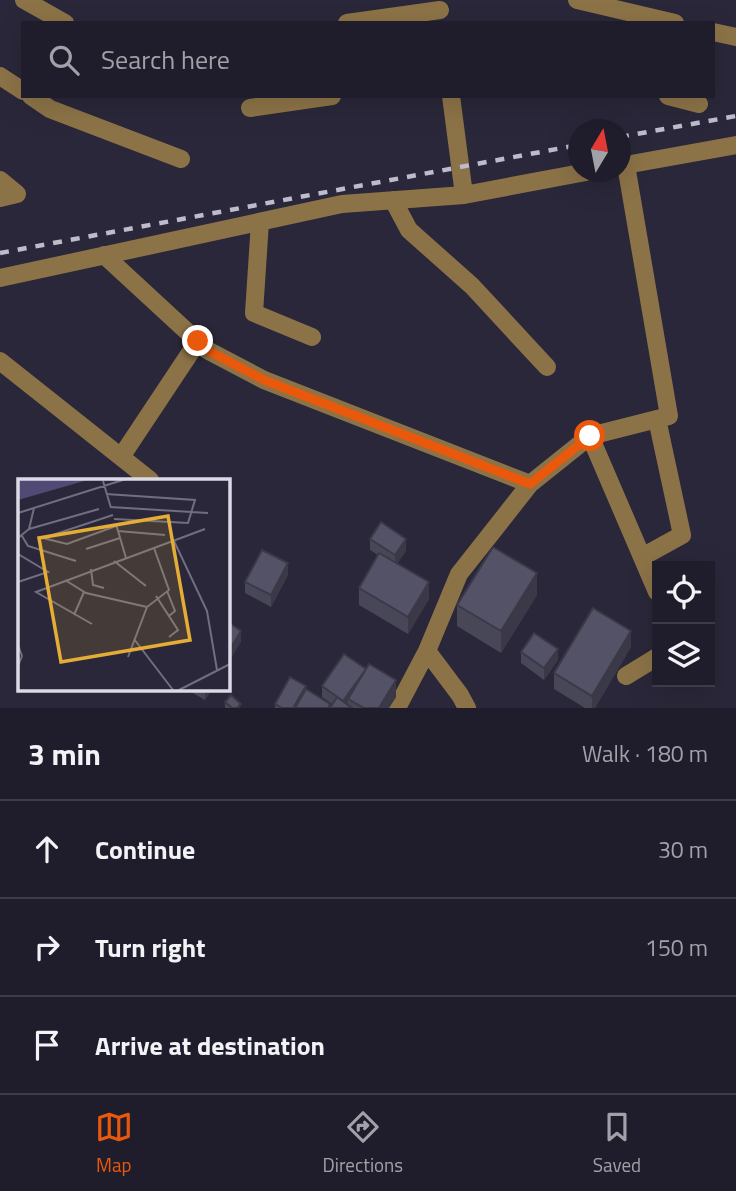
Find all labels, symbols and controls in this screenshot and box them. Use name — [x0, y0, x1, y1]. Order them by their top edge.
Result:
search box — [21, 21, 715, 98]
text: Search here — [101, 40, 230, 79]
icon: search — [45, 41, 83, 79]
north arrow — [568, 119, 631, 182]
route end — [182, 325, 213, 356]
route start — [574, 420, 605, 451]
inset map — [18, 479, 229, 690]
map controls — [652, 561, 715, 687]
button: locate — [652, 561, 715, 624]
button: layers — [652, 624, 715, 687]
text: 3 min — [28, 731, 101, 777]
text: Walk · 180 m — [582, 736, 708, 771]
icon: ahead — [28, 830, 66, 868]
text: Continue — [95, 830, 195, 869]
text: 30 m — [658, 832, 708, 867]
icon: right — [28, 928, 66, 966]
text: Turn right — [95, 928, 206, 967]
text: 150 m — [645, 930, 708, 965]
icon: arrive — [28, 1026, 66, 1064]
text: Arrive at destination — [95, 1026, 325, 1065]
tab: Map — [95, 1108, 133, 1179]
tab: Directions — [323, 1108, 403, 1179]
tab: Saved — [593, 1108, 641, 1179]

